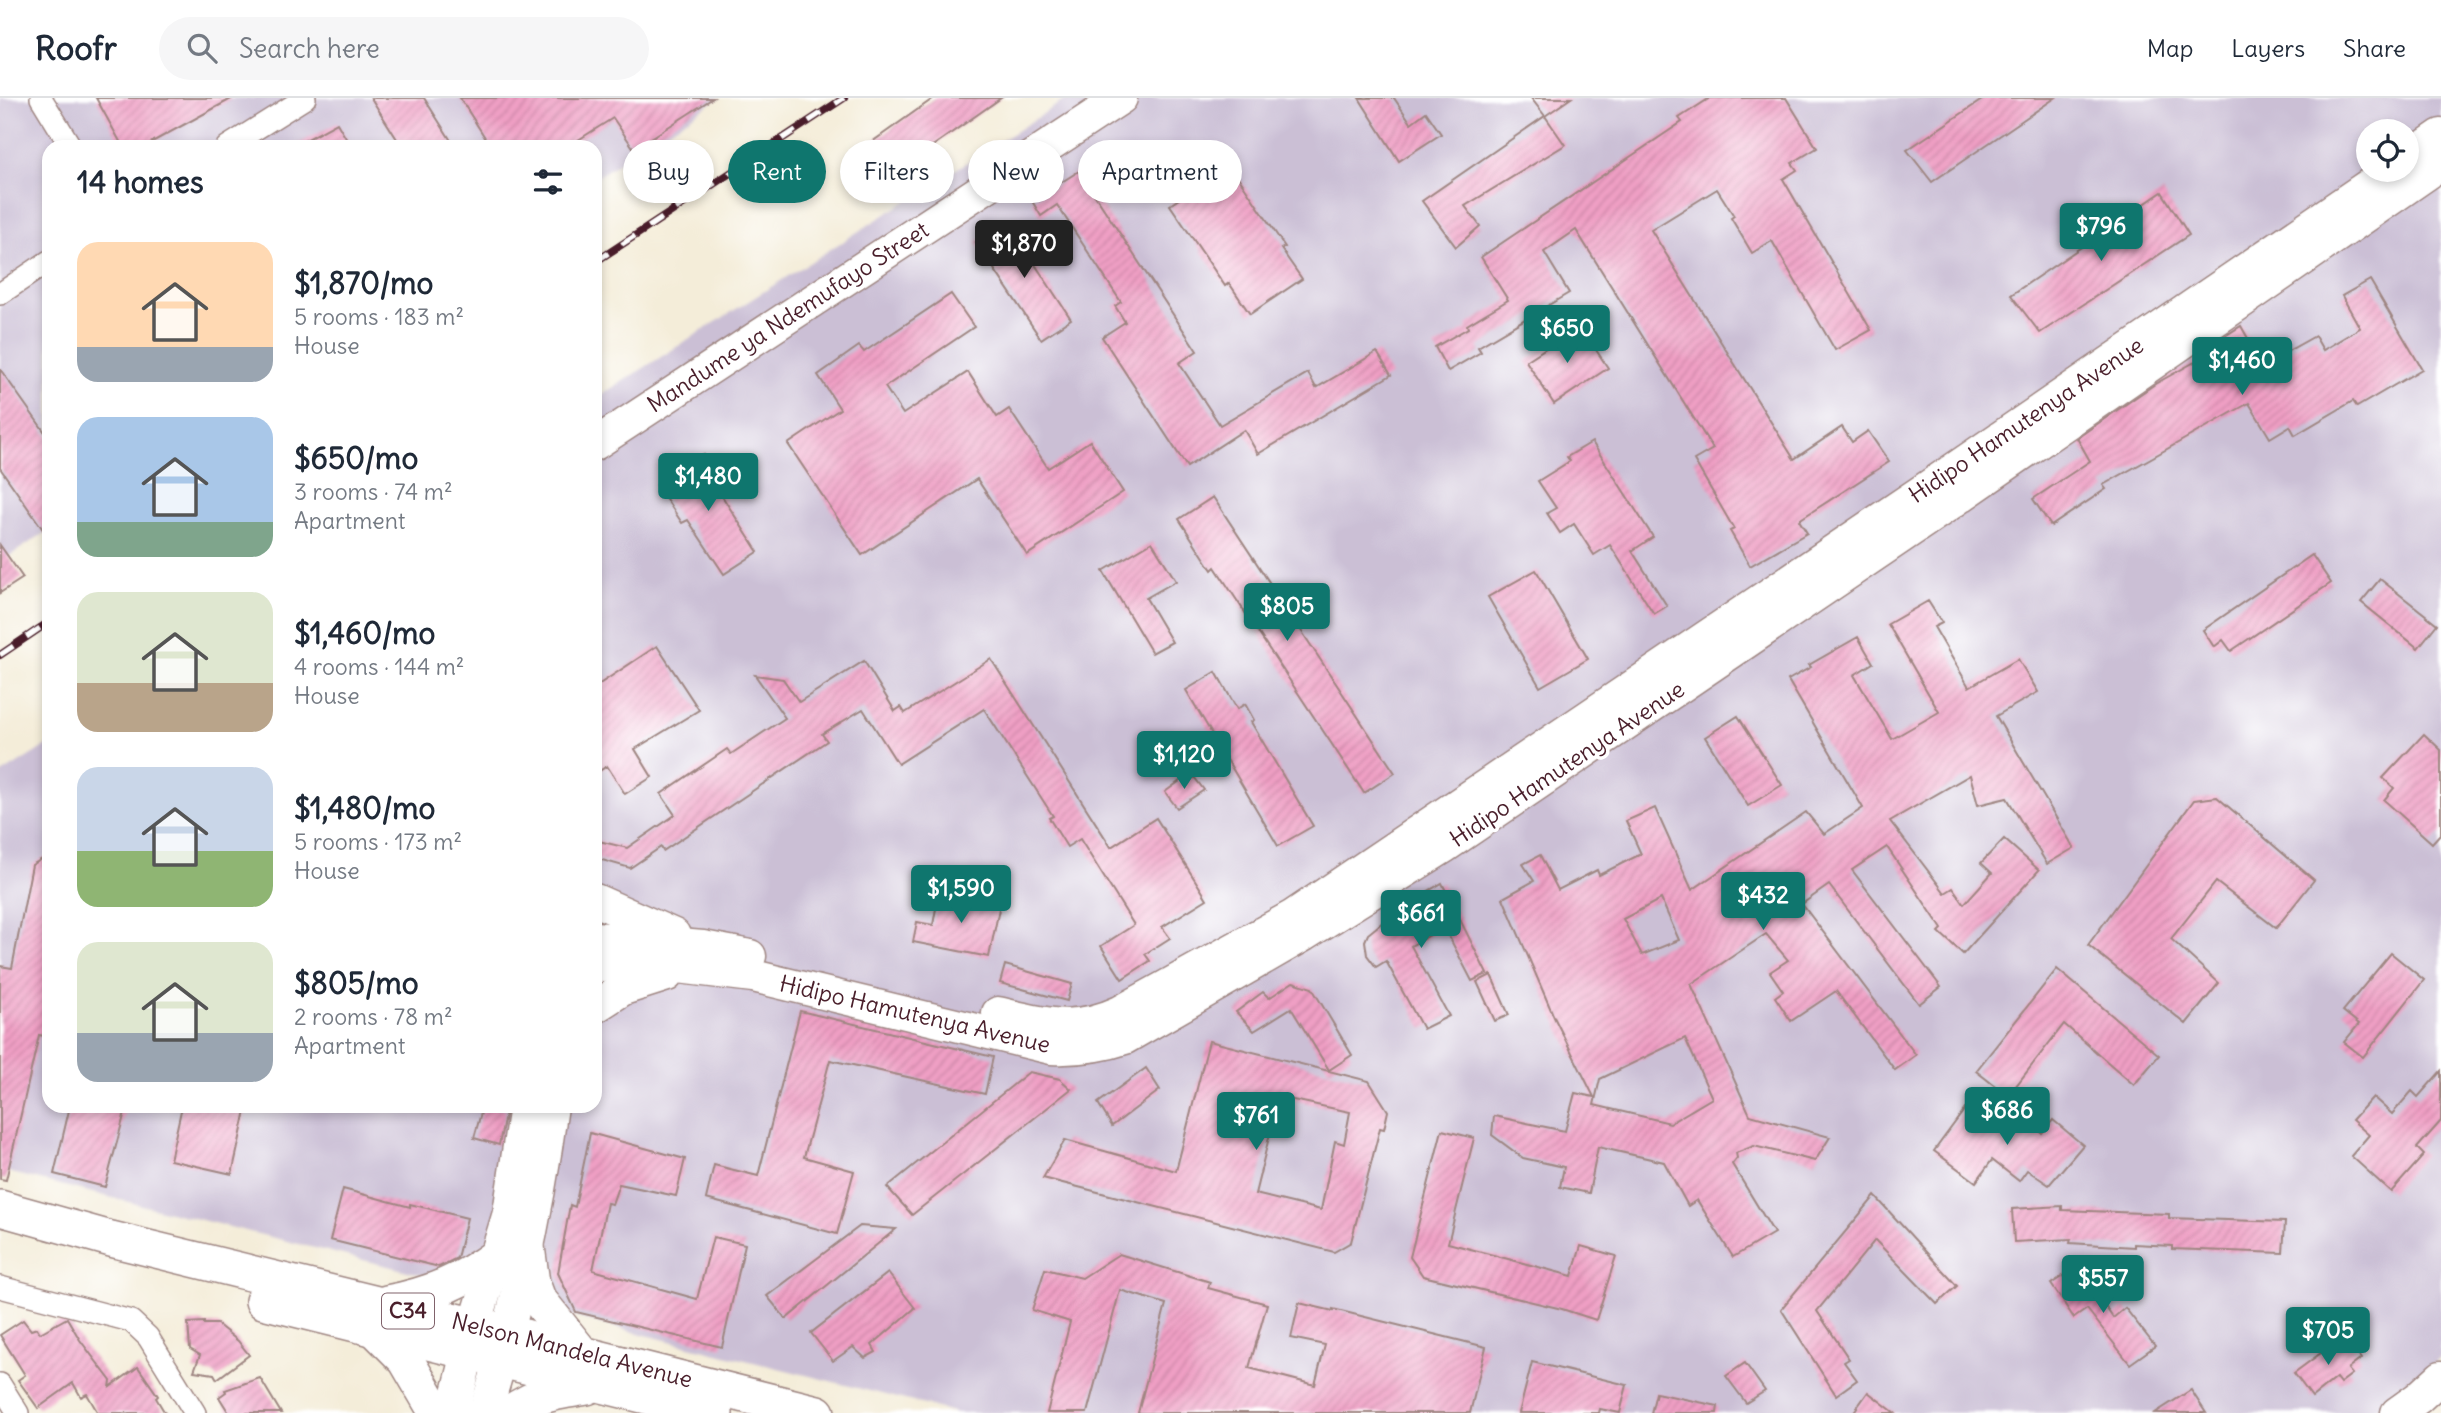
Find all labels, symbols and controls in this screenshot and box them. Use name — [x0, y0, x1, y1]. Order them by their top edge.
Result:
search box — [159, 17, 649, 80]
text: Roofr — [35, 27, 117, 69]
icon: search — [183, 29, 221, 67]
text: Search here — [239, 32, 380, 65]
text: Map — [2147, 33, 2193, 63]
text: Layers — [2231, 33, 2305, 63]
text: Share — [2343, 33, 2406, 63]
map controls — [2356, 119, 2419, 182]
button: locate — [2356, 119, 2419, 182]
chip: Buy — [623, 140, 714, 203]
chip: Rent — [728, 140, 826, 203]
chip: Filters — [840, 140, 954, 203]
chip: New — [968, 140, 1064, 203]
chip: Apartment — [1078, 140, 1242, 203]
text: 14 homes — [77, 163, 204, 201]
icon: filters — [529, 163, 567, 201]
pin: $796 — [2060, 204, 2142, 263]
text: $796 — [2076, 211, 2126, 240]
street label: Mandume ya Ndemufayo Street — [642, 215, 934, 419]
pin: $1,870 — [967, 220, 1081, 280]
text: $1,870 — [991, 228, 1057, 257]
text: $1,870/mo — [294, 264, 433, 302]
icon: home — [133, 270, 217, 354]
text: 5 rooms · 183 m² — [294, 302, 464, 331]
pin: $650 — [1526, 306, 1608, 365]
text: $650 — [1540, 313, 1594, 342]
street label: Hidipo Hamutenya Avenue — [1903, 330, 2149, 509]
text: House — [294, 331, 360, 360]
pin: $1,460 — [2185, 338, 2299, 397]
text: $1,460 — [2208, 345, 2276, 374]
text: $650/mo — [294, 439, 418, 477]
icon: home — [133, 445, 217, 529]
pin: $1,480 — [651, 454, 765, 513]
text: $1,480 — [674, 461, 742, 490]
text: 3 rooms · 74 m² — [294, 477, 453, 506]
text: Apartment — [294, 506, 406, 535]
pin: $805 — [1246, 584, 1328, 643]
text: $805 — [1260, 591, 1314, 620]
text: $1,460/mo — [294, 614, 435, 652]
icon: home — [133, 620, 217, 704]
text: 4 rooms · 144 m² — [294, 652, 464, 681]
street label: Hidipo Hamutenya Avenue — [1444, 674, 1690, 853]
text: House — [294, 681, 360, 710]
pin: $1,120 — [1127, 732, 1241, 791]
text: $1,120 — [1153, 739, 1215, 768]
text: $1,480/mo — [294, 789, 435, 827]
icon: home — [133, 795, 217, 879]
text: 5 rooms · 173 m² — [294, 827, 462, 856]
text: House — [294, 856, 360, 885]
pin: $1,590 — [904, 866, 1018, 925]
pin: $432 — [1722, 872, 1804, 932]
text: $1,590 — [927, 873, 995, 902]
text: $432 — [1737, 880, 1789, 909]
pin: $661 — [1380, 890, 1462, 950]
text: $661 — [1397, 898, 1445, 927]
text: $805/mo — [294, 964, 419, 1002]
street label: Hidipo Hamutenya Avenue — [777, 968, 1053, 1059]
icon: home — [133, 970, 217, 1054]
text: 2 rooms · 78 m² — [294, 1002, 453, 1031]
text: Apartment — [294, 1031, 406, 1060]
pin: $686 — [1966, 1088, 2048, 1147]
pin: $761 — [1215, 1093, 1297, 1152]
text: $686 — [1981, 1095, 2033, 1124]
text: $761 — [1233, 1100, 1279, 1129]
pin: $557 — [2062, 1256, 2144, 1315]
text: $557 — [2078, 1263, 2128, 1292]
road number: C34 — [382, 1294, 434, 1328]
street label: Nelson Mandela Avenue — [449, 1306, 695, 1393]
pin: $705 — [2287, 1308, 2369, 1367]
text: $705 — [2302, 1315, 2354, 1344]

